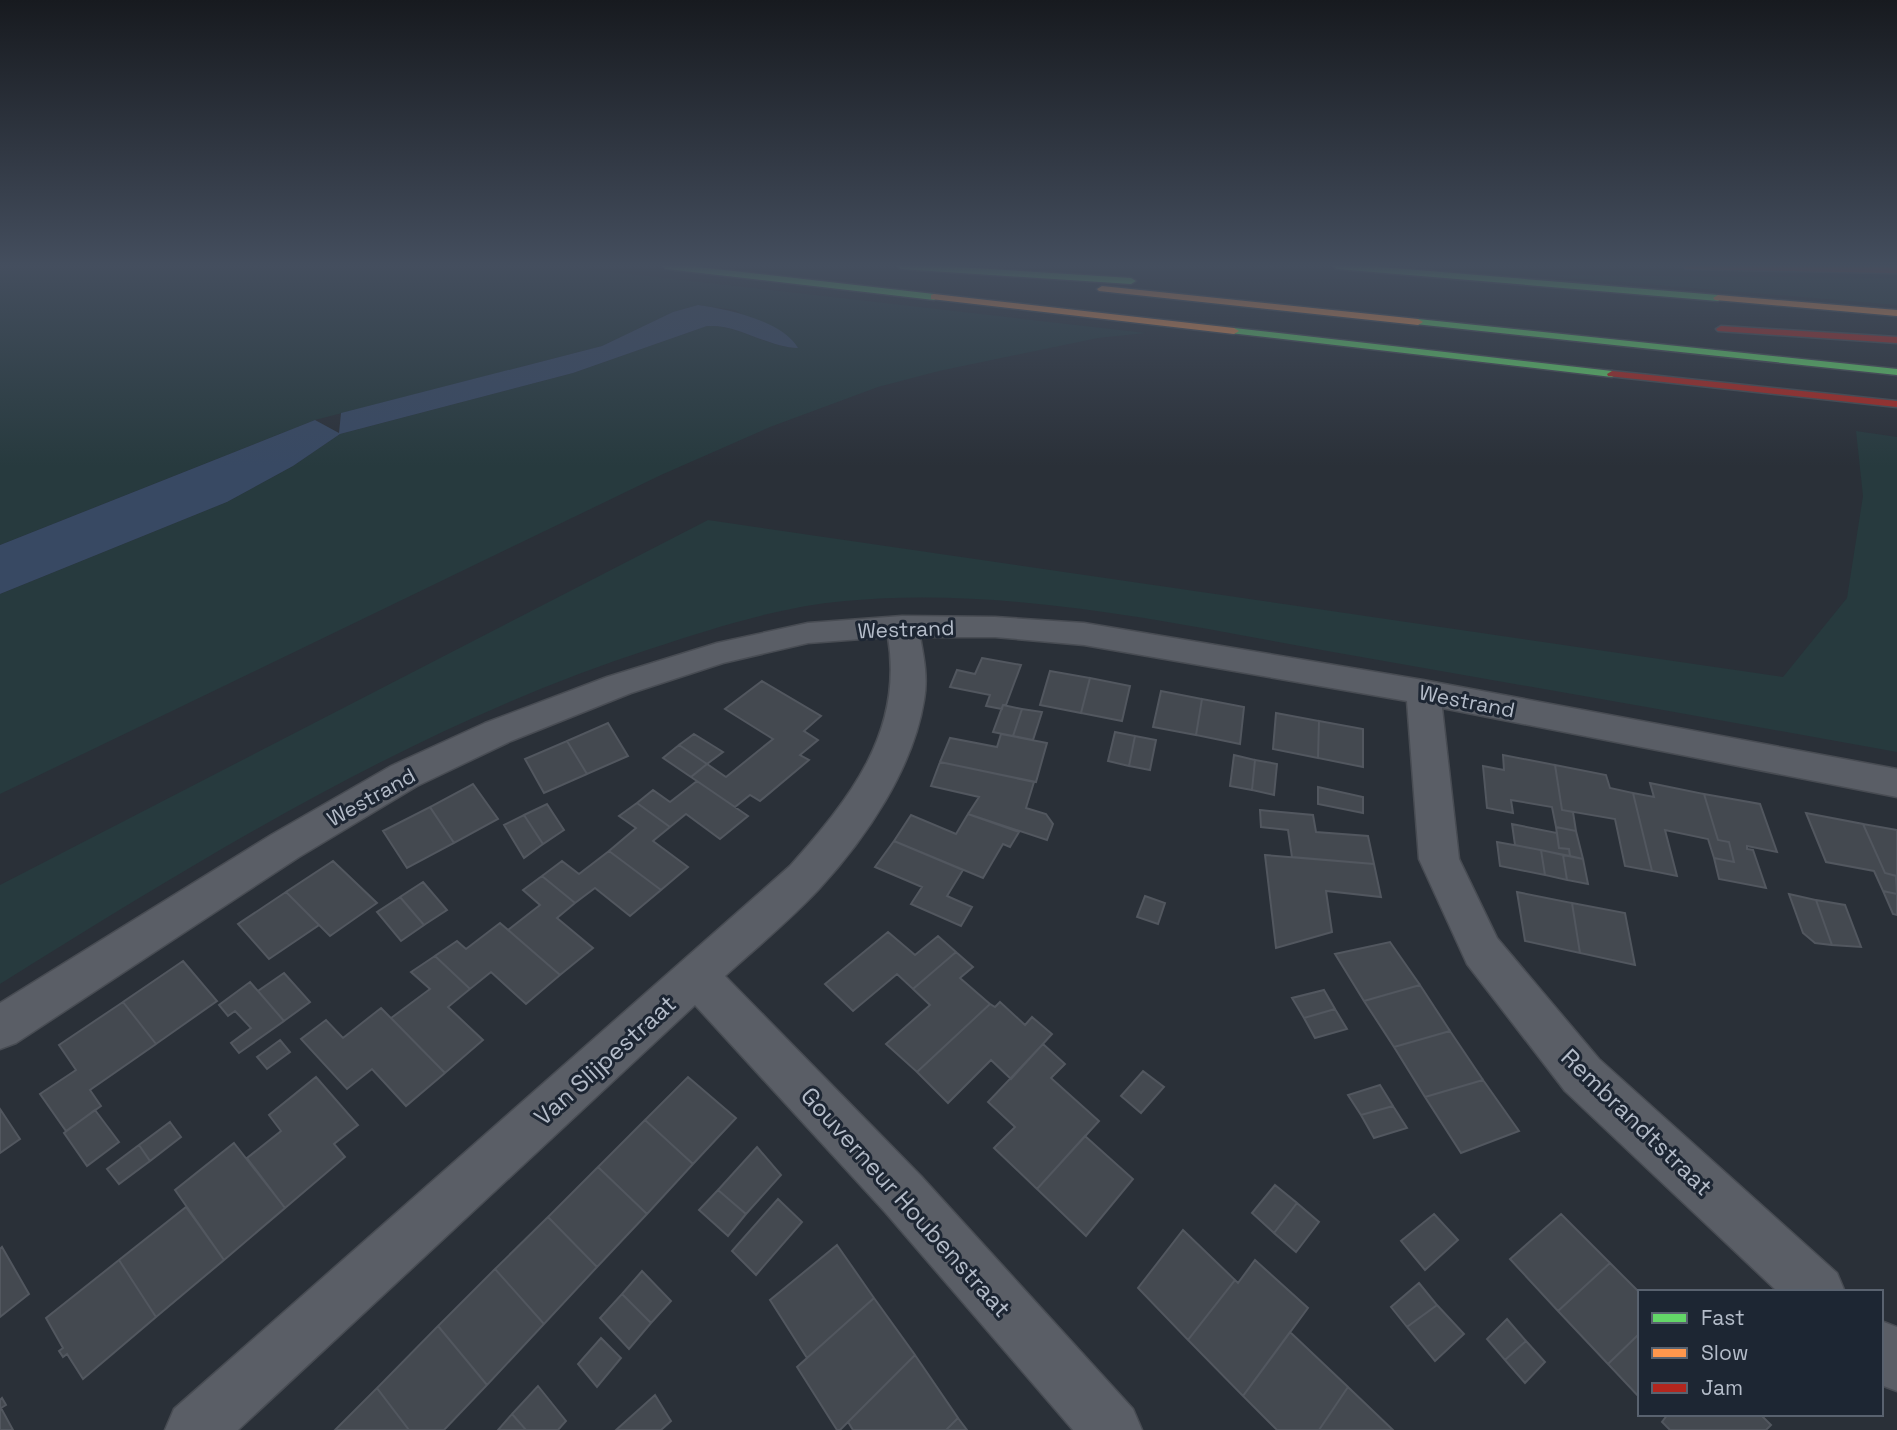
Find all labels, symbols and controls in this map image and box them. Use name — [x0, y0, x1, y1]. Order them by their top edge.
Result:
street label: Westrand — [857, 614, 955, 644]
street label: Westrand — [1417, 678, 1517, 724]
street label: Westrand — [322, 762, 420, 832]
street label: Van Slijpestraat — [527, 988, 683, 1132]
street label: Rembrandtstraat — [1555, 1042, 1719, 1202]
street label: Gouverneur Houbenstraat — [794, 1080, 1018, 1324]
legend — [1638, 1290, 1883, 1416]
text: Fast — [1701, 1304, 1745, 1331]
text: Slow — [1701, 1339, 1749, 1366]
text: Jam — [1701, 1374, 1743, 1401]

